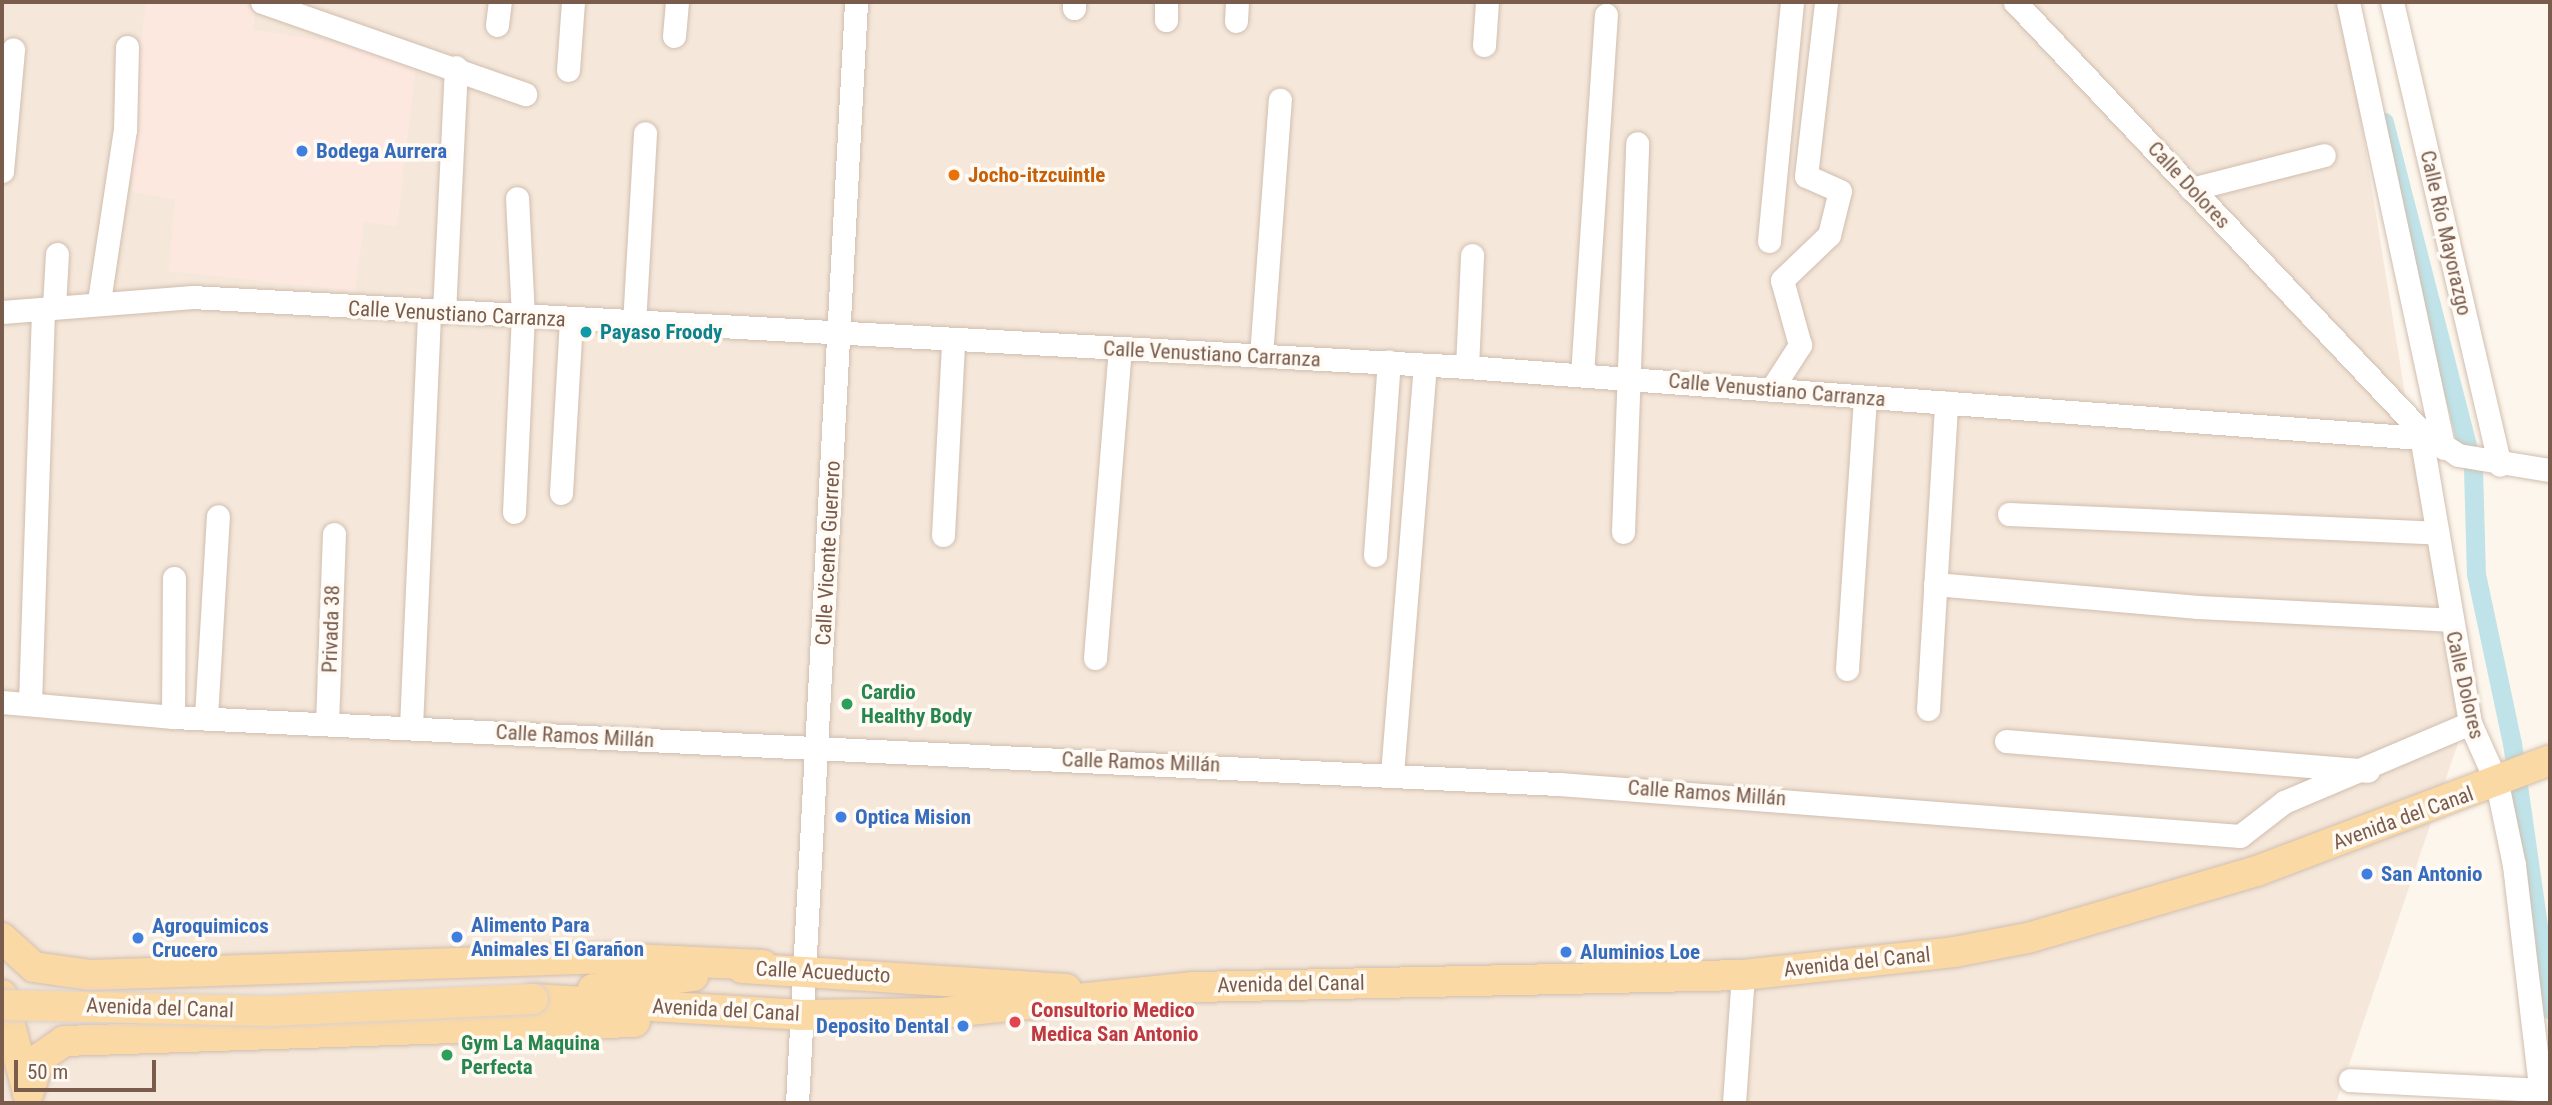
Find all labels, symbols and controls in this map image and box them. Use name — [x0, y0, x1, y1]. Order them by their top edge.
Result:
street label: Calle Dolores — [2142, 136, 2236, 234]
place label: Bodega Aurrera — [316, 138, 447, 164]
marker: Bodega Aurrera — [294, 143, 310, 159]
street label: Calle Río Mayorazgo — [2415, 148, 2477, 318]
place label: Jocho-itzcuintle — [968, 162, 1105, 188]
marker: Jocho-itzcuintle — [946, 167, 962, 183]
street label: Calle Venustiano Carranza — [348, 296, 566, 332]
place label: Payaso Froody — [600, 319, 722, 345]
marker: Payaso Froody — [578, 324, 594, 340]
street label: Calle Venustiano Carranza — [1103, 336, 1321, 372]
street label: Calle Venustiano Carranza — [1667, 368, 1887, 412]
street label: Calle Vicente Guerrero — [811, 460, 845, 646]
street label: Privada 38 — [317, 585, 345, 673]
street label: Calle Dolores — [2440, 629, 2490, 741]
place label: Cardio Healthy Body — [861, 679, 972, 729]
marker: Cardio Healthy Body — [839, 696, 855, 712]
street label: Calle Ramos Millán — [495, 719, 655, 753]
street label: Calle Ramos Millán — [1061, 747, 1221, 777]
street label: Calle Ramos Millán — [1627, 775, 1787, 811]
street label: Avenida del Canal — [2329, 781, 2477, 855]
place label: Optica Mision — [855, 804, 971, 830]
marker: Optica Mision — [833, 809, 849, 825]
place label: San Antonio — [2381, 861, 2482, 887]
marker: San Antonio — [2359, 866, 2375, 882]
place label: Alimento Para Animales El Garañon — [471, 912, 644, 962]
place label: Agroquimicos Crucero — [152, 913, 269, 963]
marker: Alimento Para Animales El Garañon — [449, 929, 465, 945]
marker: Agroquimicos Crucero — [130, 930, 146, 946]
place label: Aluminios Loe — [1580, 939, 1700, 965]
street label: Avenida del Canal — [1782, 942, 1932, 982]
marker: Aluminios Loe — [1558, 944, 1574, 960]
street label: Calle Acueducto — [755, 956, 891, 988]
street label: Avenida del Canal — [1217, 970, 1365, 998]
street label: Avenida del Canal — [86, 993, 234, 1023]
street label: Avenida del Canal — [652, 994, 800, 1026]
place label: Consultorio Medico Medica San Antonio — [1031, 997, 1199, 1047]
marker: Consultorio Medico Medica San Antonio — [1005, 1012, 1025, 1032]
place label: Deposito Dental — [816, 1013, 949, 1039]
marker: Deposito Dental — [955, 1018, 971, 1034]
place label: Gym La Maquina Perfecta — [461, 1030, 600, 1080]
scale bar — [18, 1046, 159, 1090]
marker: Gym La Maquina Perfecta — [439, 1047, 455, 1063]
text: 50 m — [27, 1060, 68, 1084]

